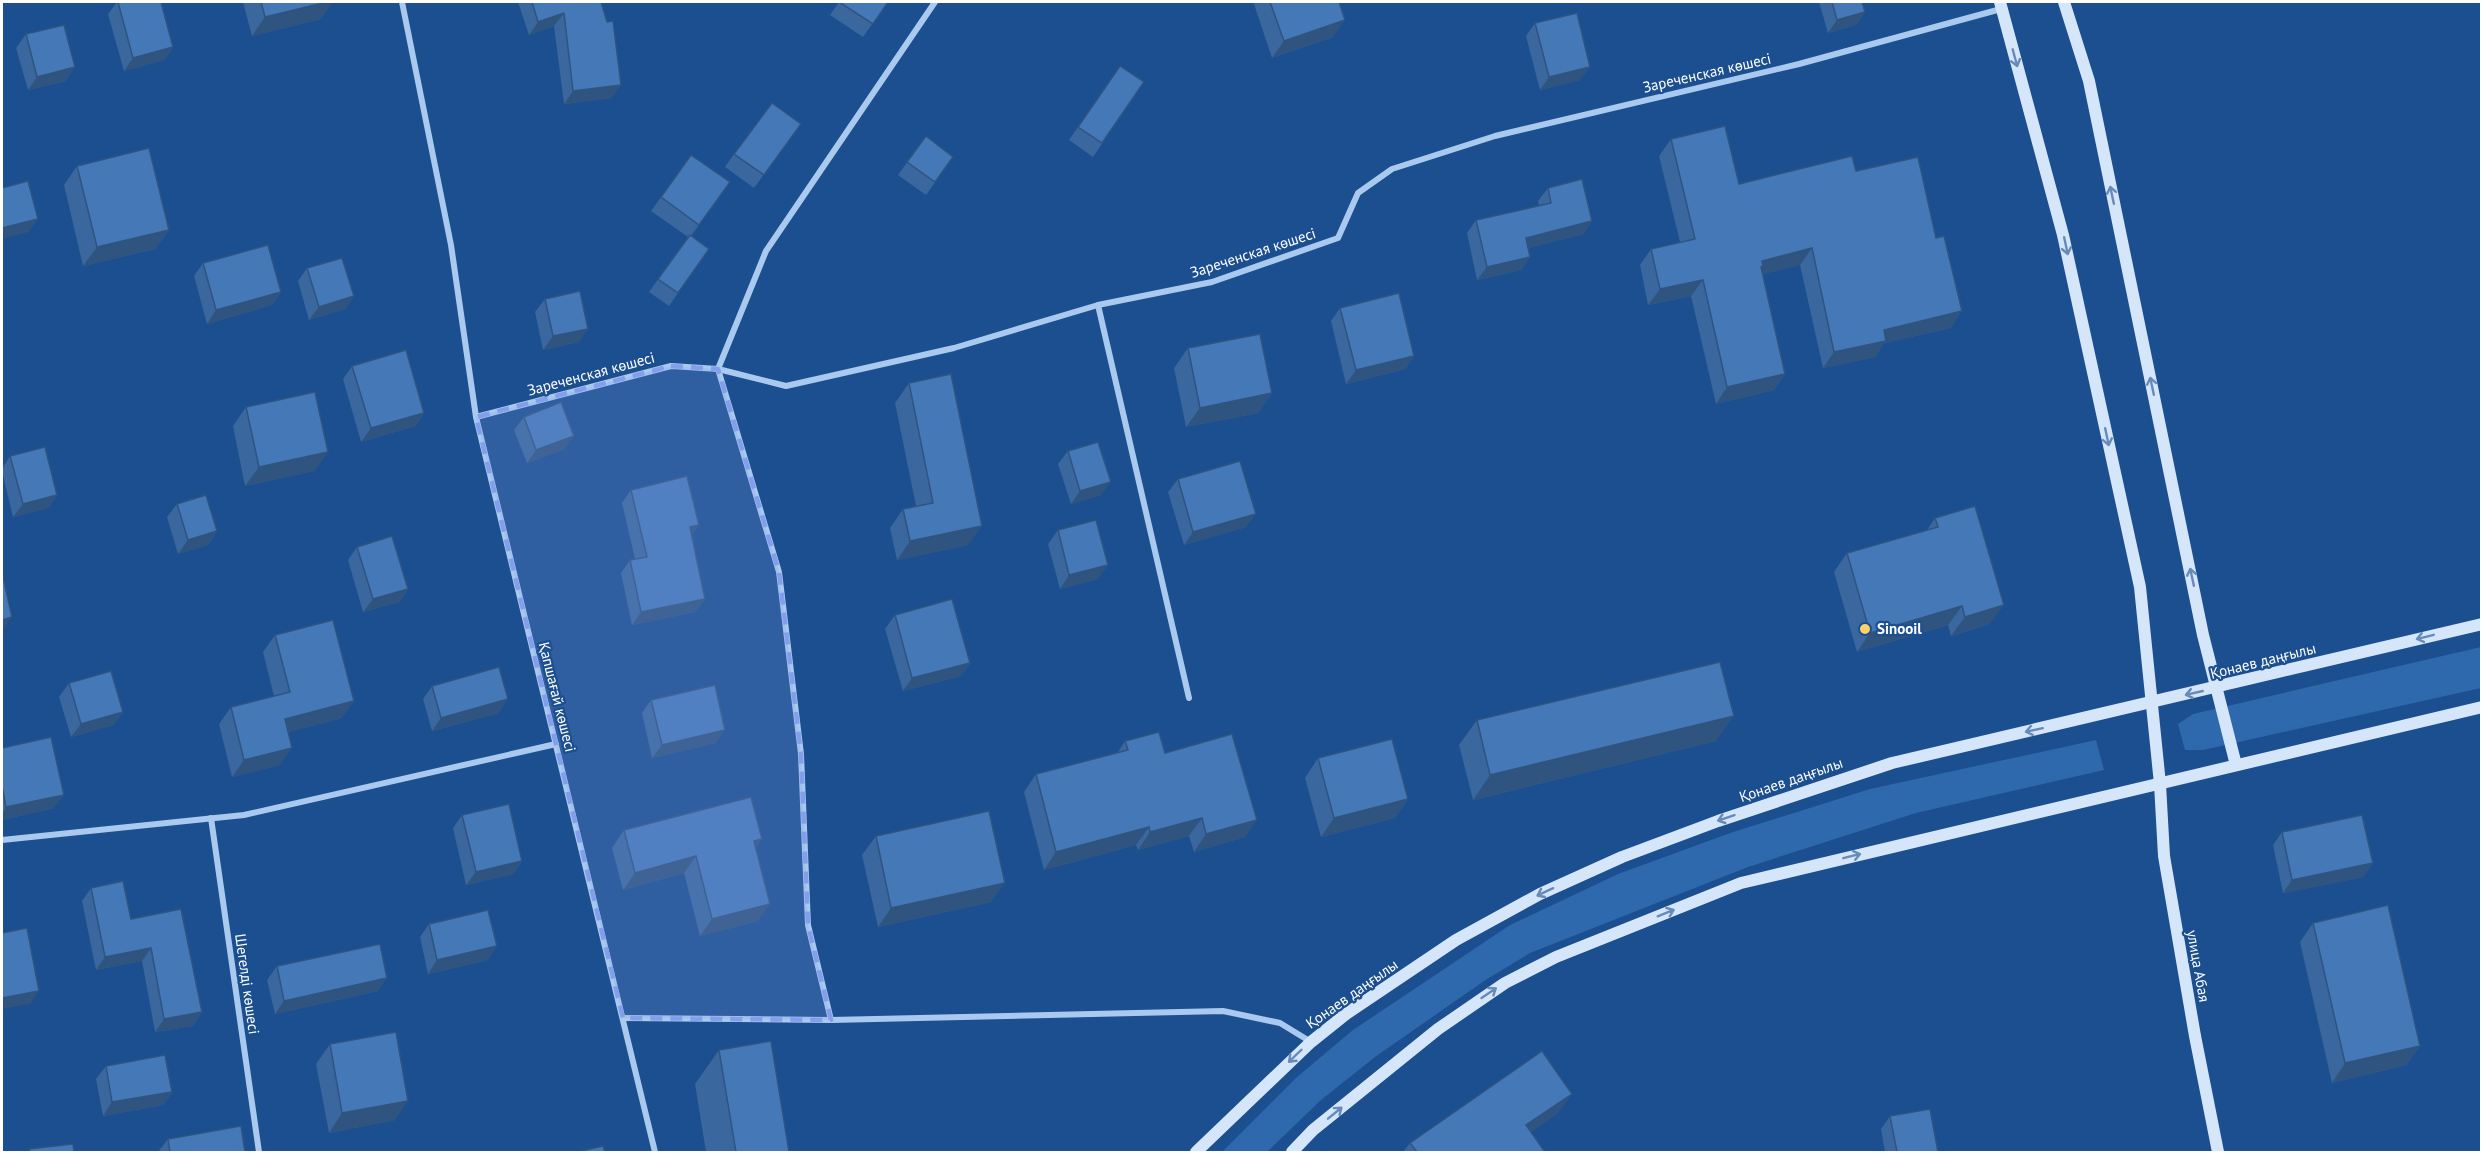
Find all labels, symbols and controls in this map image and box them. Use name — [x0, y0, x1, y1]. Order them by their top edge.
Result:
street label: Зареченская көшесі — [1641, 48, 1773, 97]
one-way arrow — [2010, 48, 2021, 67]
one-way arrow — [2106, 186, 2118, 205]
street label: Зареченская көшесі — [1188, 223, 1318, 282]
one-way arrow — [2061, 236, 2072, 255]
street label: Зареченская көшесі — [525, 347, 657, 400]
one-way arrow — [2146, 377, 2157, 397]
one-way arrow — [2102, 427, 2113, 446]
one-way arrow — [2185, 568, 2197, 587]
place label: Sinooil — [1877, 619, 1922, 638]
marker: Sinooil — [1858, 622, 1872, 636]
one-way arrow — [2415, 632, 2434, 644]
street label: Қонаев даңғылы — [2208, 638, 2318, 683]
street label: Қапшағай көшесі — [535, 640, 580, 754]
one-way arrow — [2185, 688, 2204, 699]
one-way arrow — [2024, 725, 2044, 736]
street label: Қонаев даңғылы — [1737, 753, 1845, 806]
one-way arrow — [1717, 814, 1736, 825]
one-way arrow — [1842, 849, 1861, 861]
one-way arrow — [1537, 886, 1555, 898]
one-way arrow — [1656, 907, 1675, 918]
street label: улица Абая — [2183, 928, 2214, 1004]
street label: Шегелді көшесі — [231, 932, 264, 1035]
street label: Қонаев даңғылы — [1302, 955, 1402, 1032]
one-way arrow — [1480, 987, 1497, 999]
one-way arrow — [1288, 1049, 1303, 1064]
one-way arrow — [1327, 1106, 1343, 1119]

